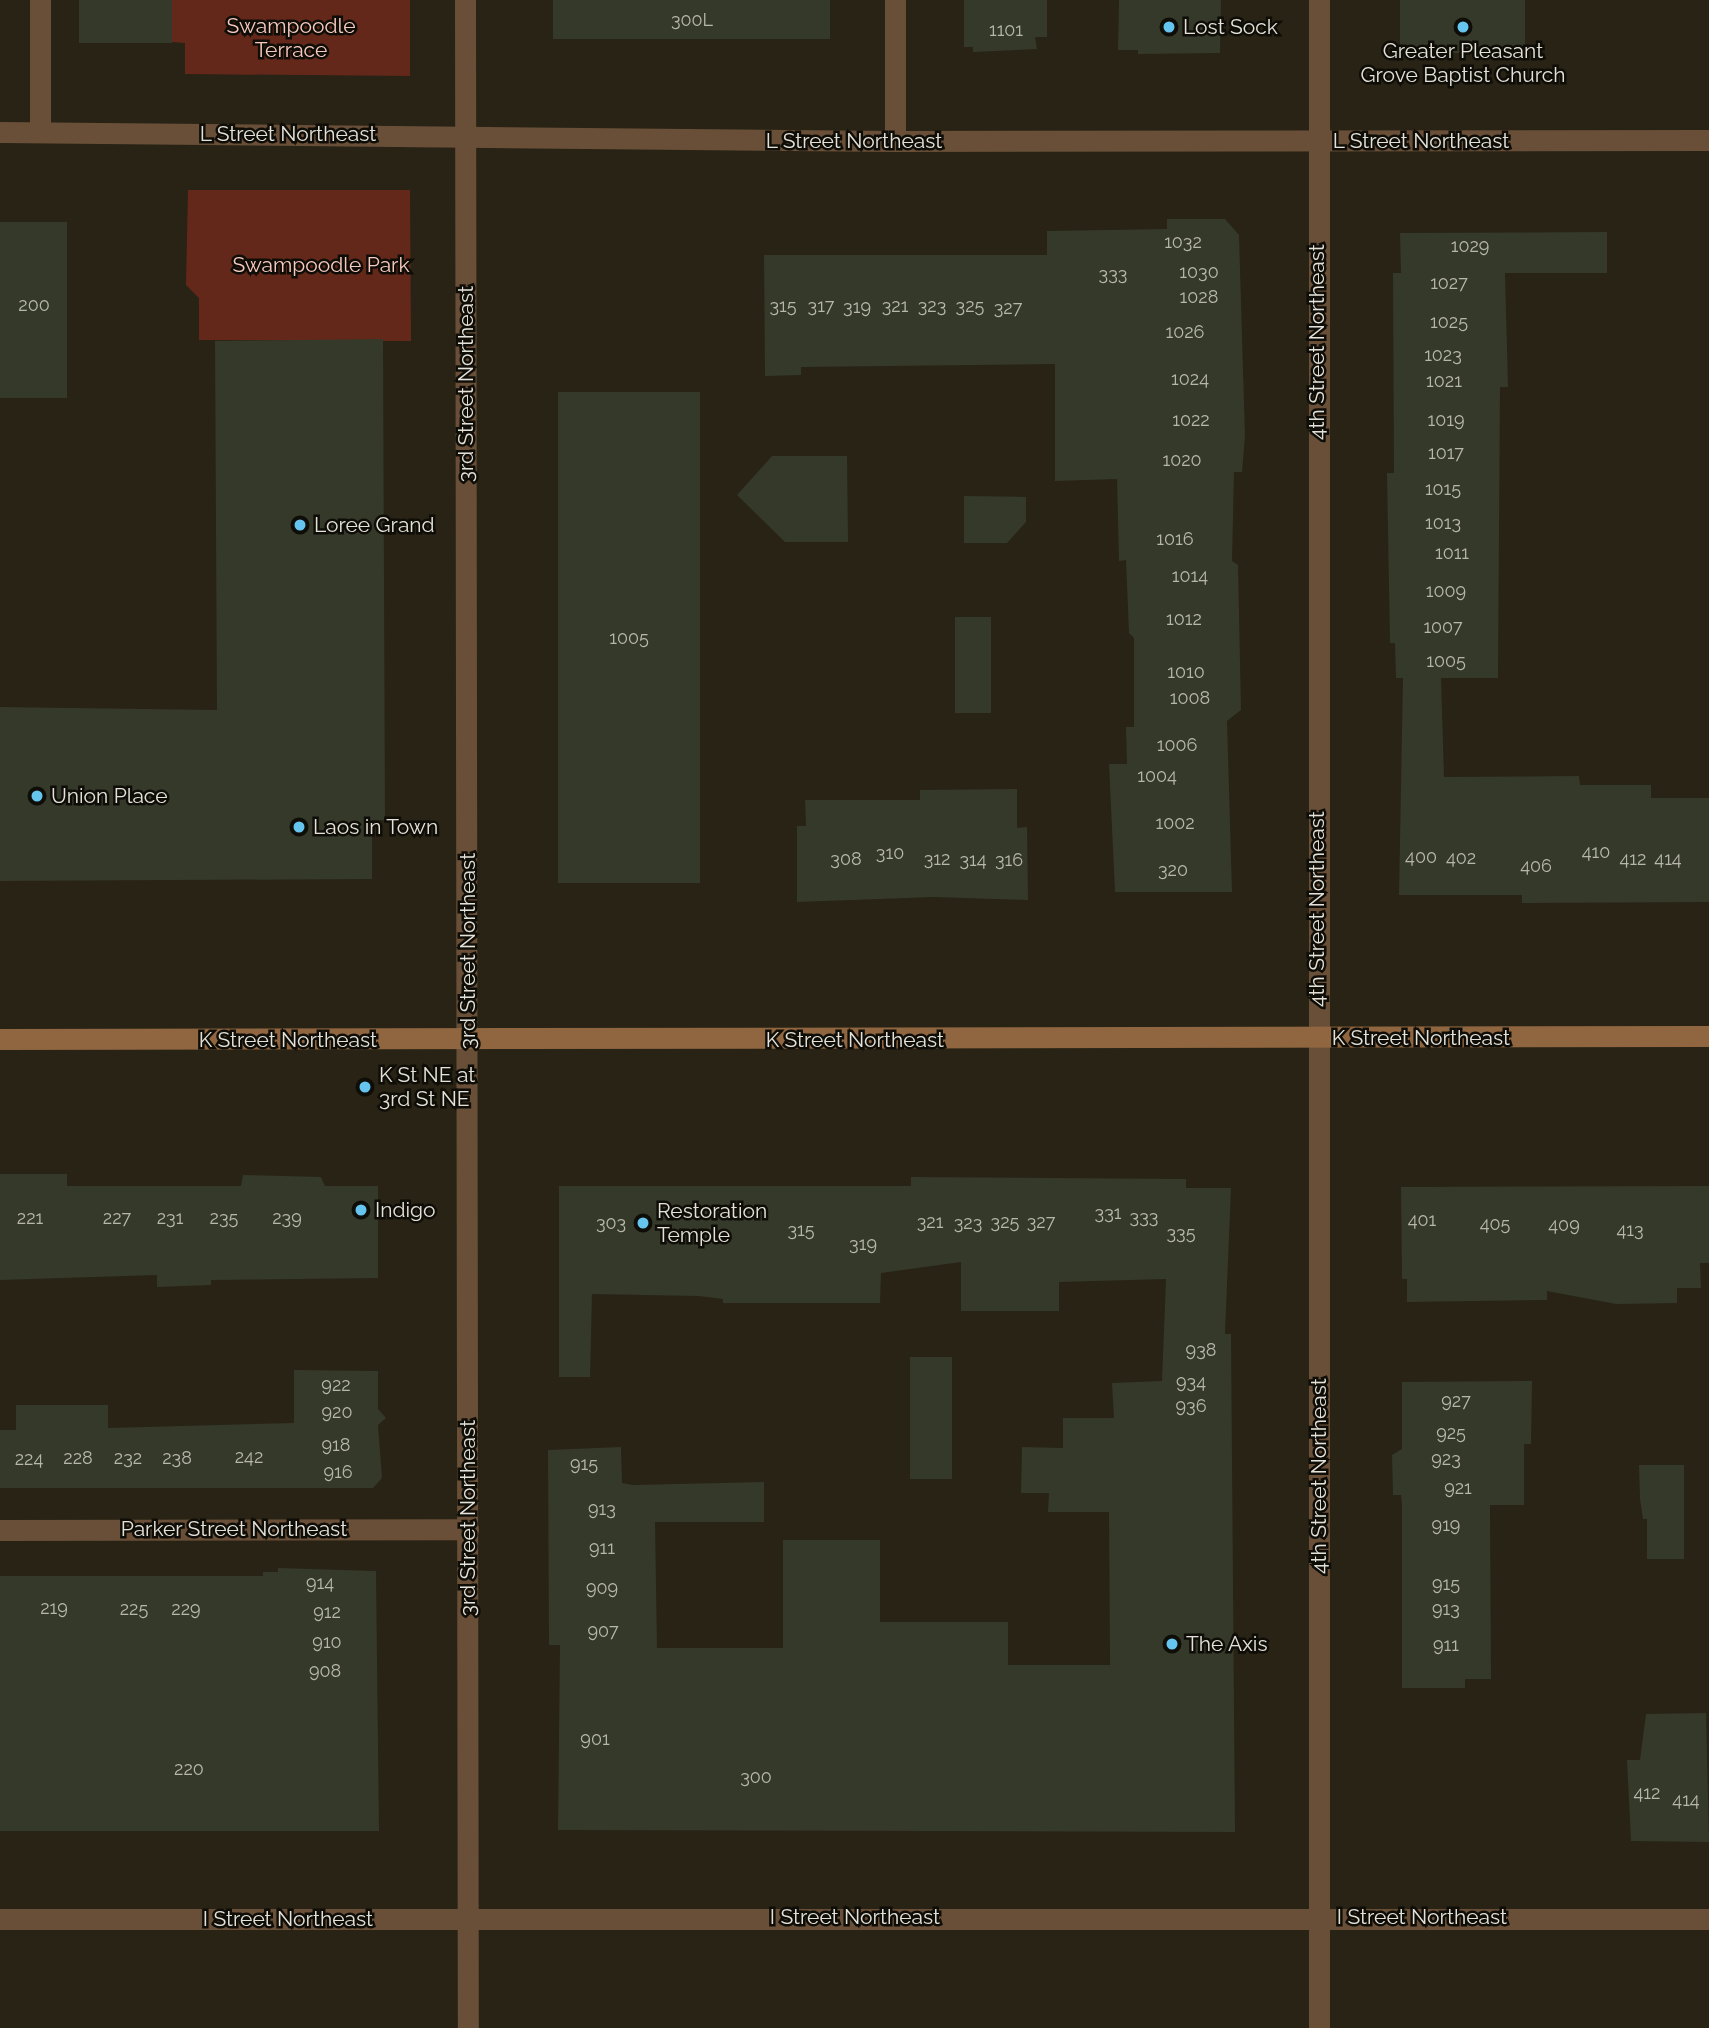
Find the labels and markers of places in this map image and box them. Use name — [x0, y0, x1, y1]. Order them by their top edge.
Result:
place label: Lost Sock — [1183, 14, 1278, 40]
marker: Lost Sock — [1161, 19, 1177, 35]
marker: Greater Pleasant Grove Baptist Church — [1455, 19, 1471, 35]
place label: Greater Pleasant Grove Baptist Church — [1361, 38, 1565, 88]
place label: Loree Grand — [314, 512, 435, 538]
marker: Loree Grand — [292, 517, 308, 533]
place label: Union Place — [51, 783, 168, 809]
marker: Union Place — [29, 788, 45, 804]
place label: Laos in Town — [313, 814, 439, 840]
marker: Laos in Town — [291, 819, 307, 835]
place label: K St NE at 3rd St NE — [379, 1062, 476, 1112]
marker: K St NE at 3rd St NE — [357, 1079, 373, 1095]
place label: Indigo — [375, 1197, 436, 1223]
place label: Restoration Temple — [657, 1198, 767, 1248]
marker: Indigo — [353, 1202, 369, 1218]
marker: Restoration Temple — [635, 1215, 651, 1231]
place label: The Axis — [1186, 1631, 1268, 1657]
marker: The Axis — [1164, 1636, 1180, 1652]

